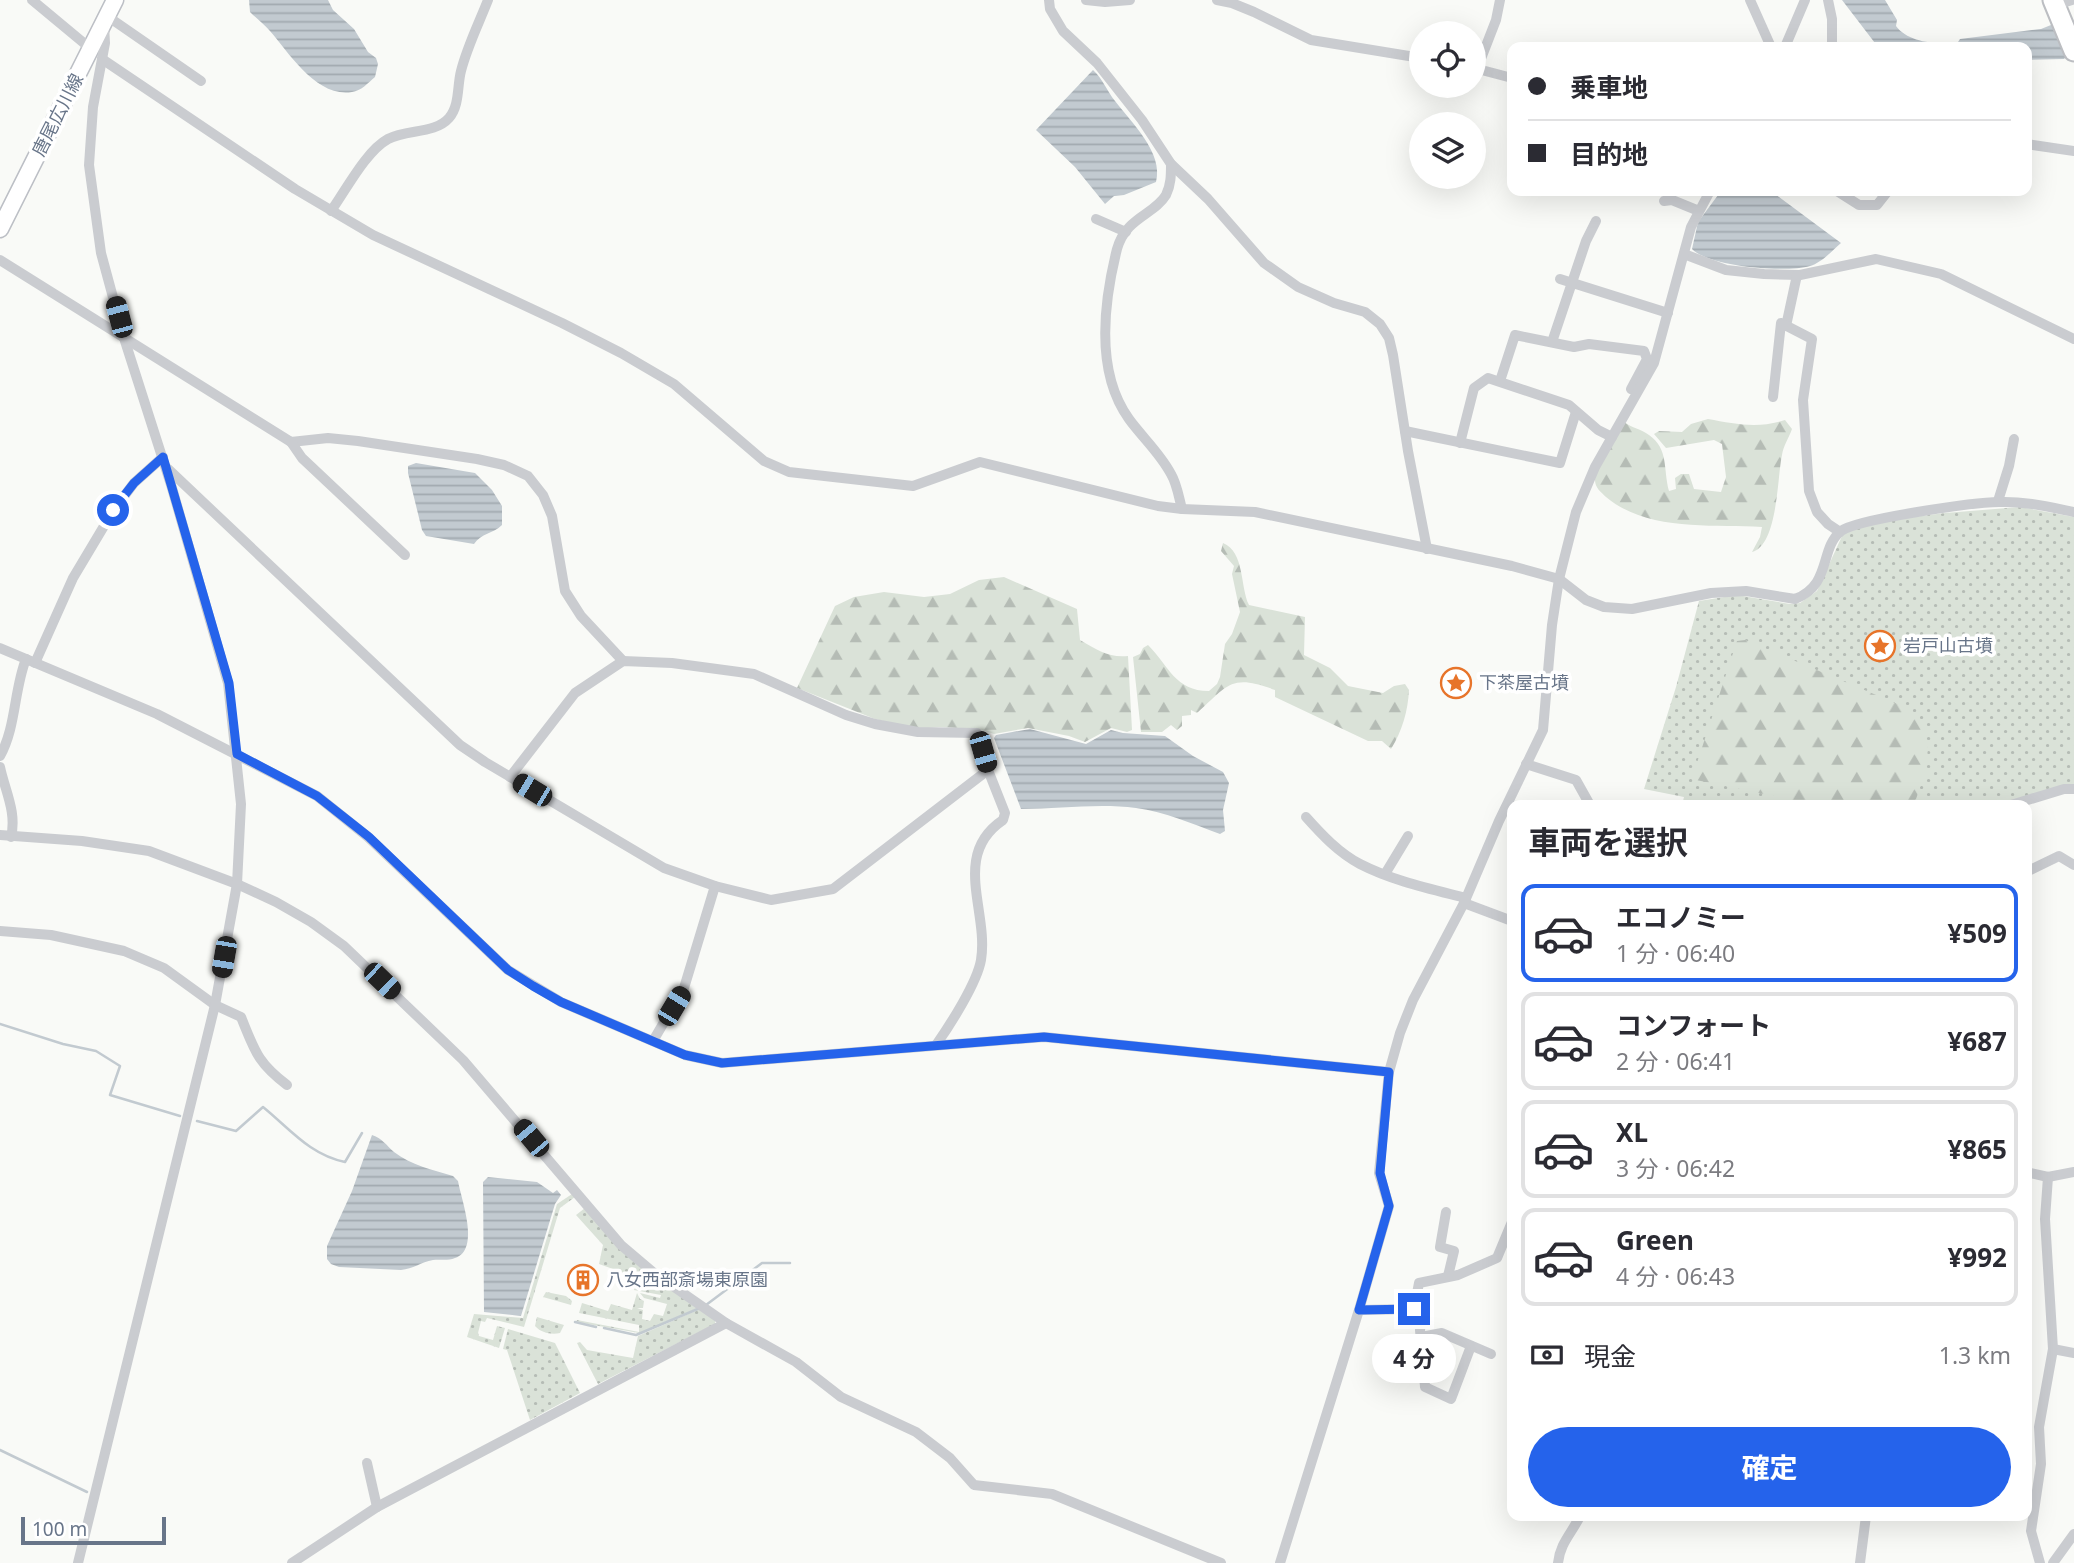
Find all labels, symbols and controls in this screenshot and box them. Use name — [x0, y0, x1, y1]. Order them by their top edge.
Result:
map controls — [1409, 21, 1486, 189]
button: locate — [1409, 21, 1486, 98]
street label: 唐尾広川線 — [26, 69, 88, 160]
text: 乗車地 — [1570, 69, 1648, 105]
button: layers — [1409, 112, 1486, 189]
text: 目的地 — [1570, 136, 1648, 172]
car — [104, 294, 135, 340]
route start — [97, 494, 129, 526]
place icon: 岩戸山古墳 — [1863, 629, 1897, 663]
place label: 岩戸山古墳 — [1903, 633, 1993, 657]
place icon: 下茶屋古墳 — [1439, 666, 1473, 700]
place label: 下茶屋古墳 — [1479, 670, 1569, 694]
car — [968, 729, 999, 775]
car — [509, 770, 556, 810]
text: 車両を選択 — [1528, 820, 1688, 863]
text: エコノミー — [1616, 899, 1746, 935]
icon: car — [1532, 902, 1595, 965]
text: ¥509 — [1948, 915, 2007, 951]
car — [211, 934, 238, 980]
text: 1 分 · 06:40 — [1616, 937, 1735, 969]
car — [360, 959, 405, 1003]
car — [655, 983, 694, 1029]
text: コンフォート — [1616, 1007, 1771, 1043]
icon: car — [1532, 1010, 1595, 1073]
text: ¥687 — [1948, 1023, 2007, 1059]
text: 2 分 · 06:41 — [1616, 1045, 1735, 1077]
text: XL — [1616, 1114, 1648, 1150]
car — [510, 1115, 553, 1161]
icon: car — [1532, 1118, 1595, 1181]
text: ¥865 — [1948, 1131, 2007, 1167]
text: 3 分 · 06:42 — [1616, 1152, 1735, 1184]
text: Green — [1616, 1222, 1694, 1258]
icon: car — [1532, 1226, 1595, 1289]
text: ¥992 — [1948, 1239, 2007, 1275]
text: 4 分 · 06:43 — [1616, 1260, 1735, 1292]
building icon: 八女西部斎場東原園 — [566, 1263, 600, 1297]
place label: 八女西部斎場東原園 — [606, 1267, 768, 1291]
route end — [1398, 1293, 1430, 1325]
callout: 4 分 — [1372, 1334, 1456, 1382]
icon: cash — [1528, 1336, 1566, 1374]
text: 現金 — [1584, 1338, 1636, 1374]
text: 1.3 km — [1939, 1339, 2011, 1371]
text: 4 分 — [1393, 1342, 1435, 1374]
button: 確定 — [1528, 1427, 2011, 1507]
scale bar — [21, 1514, 166, 1546]
text: 100 m — [32, 1516, 87, 1542]

